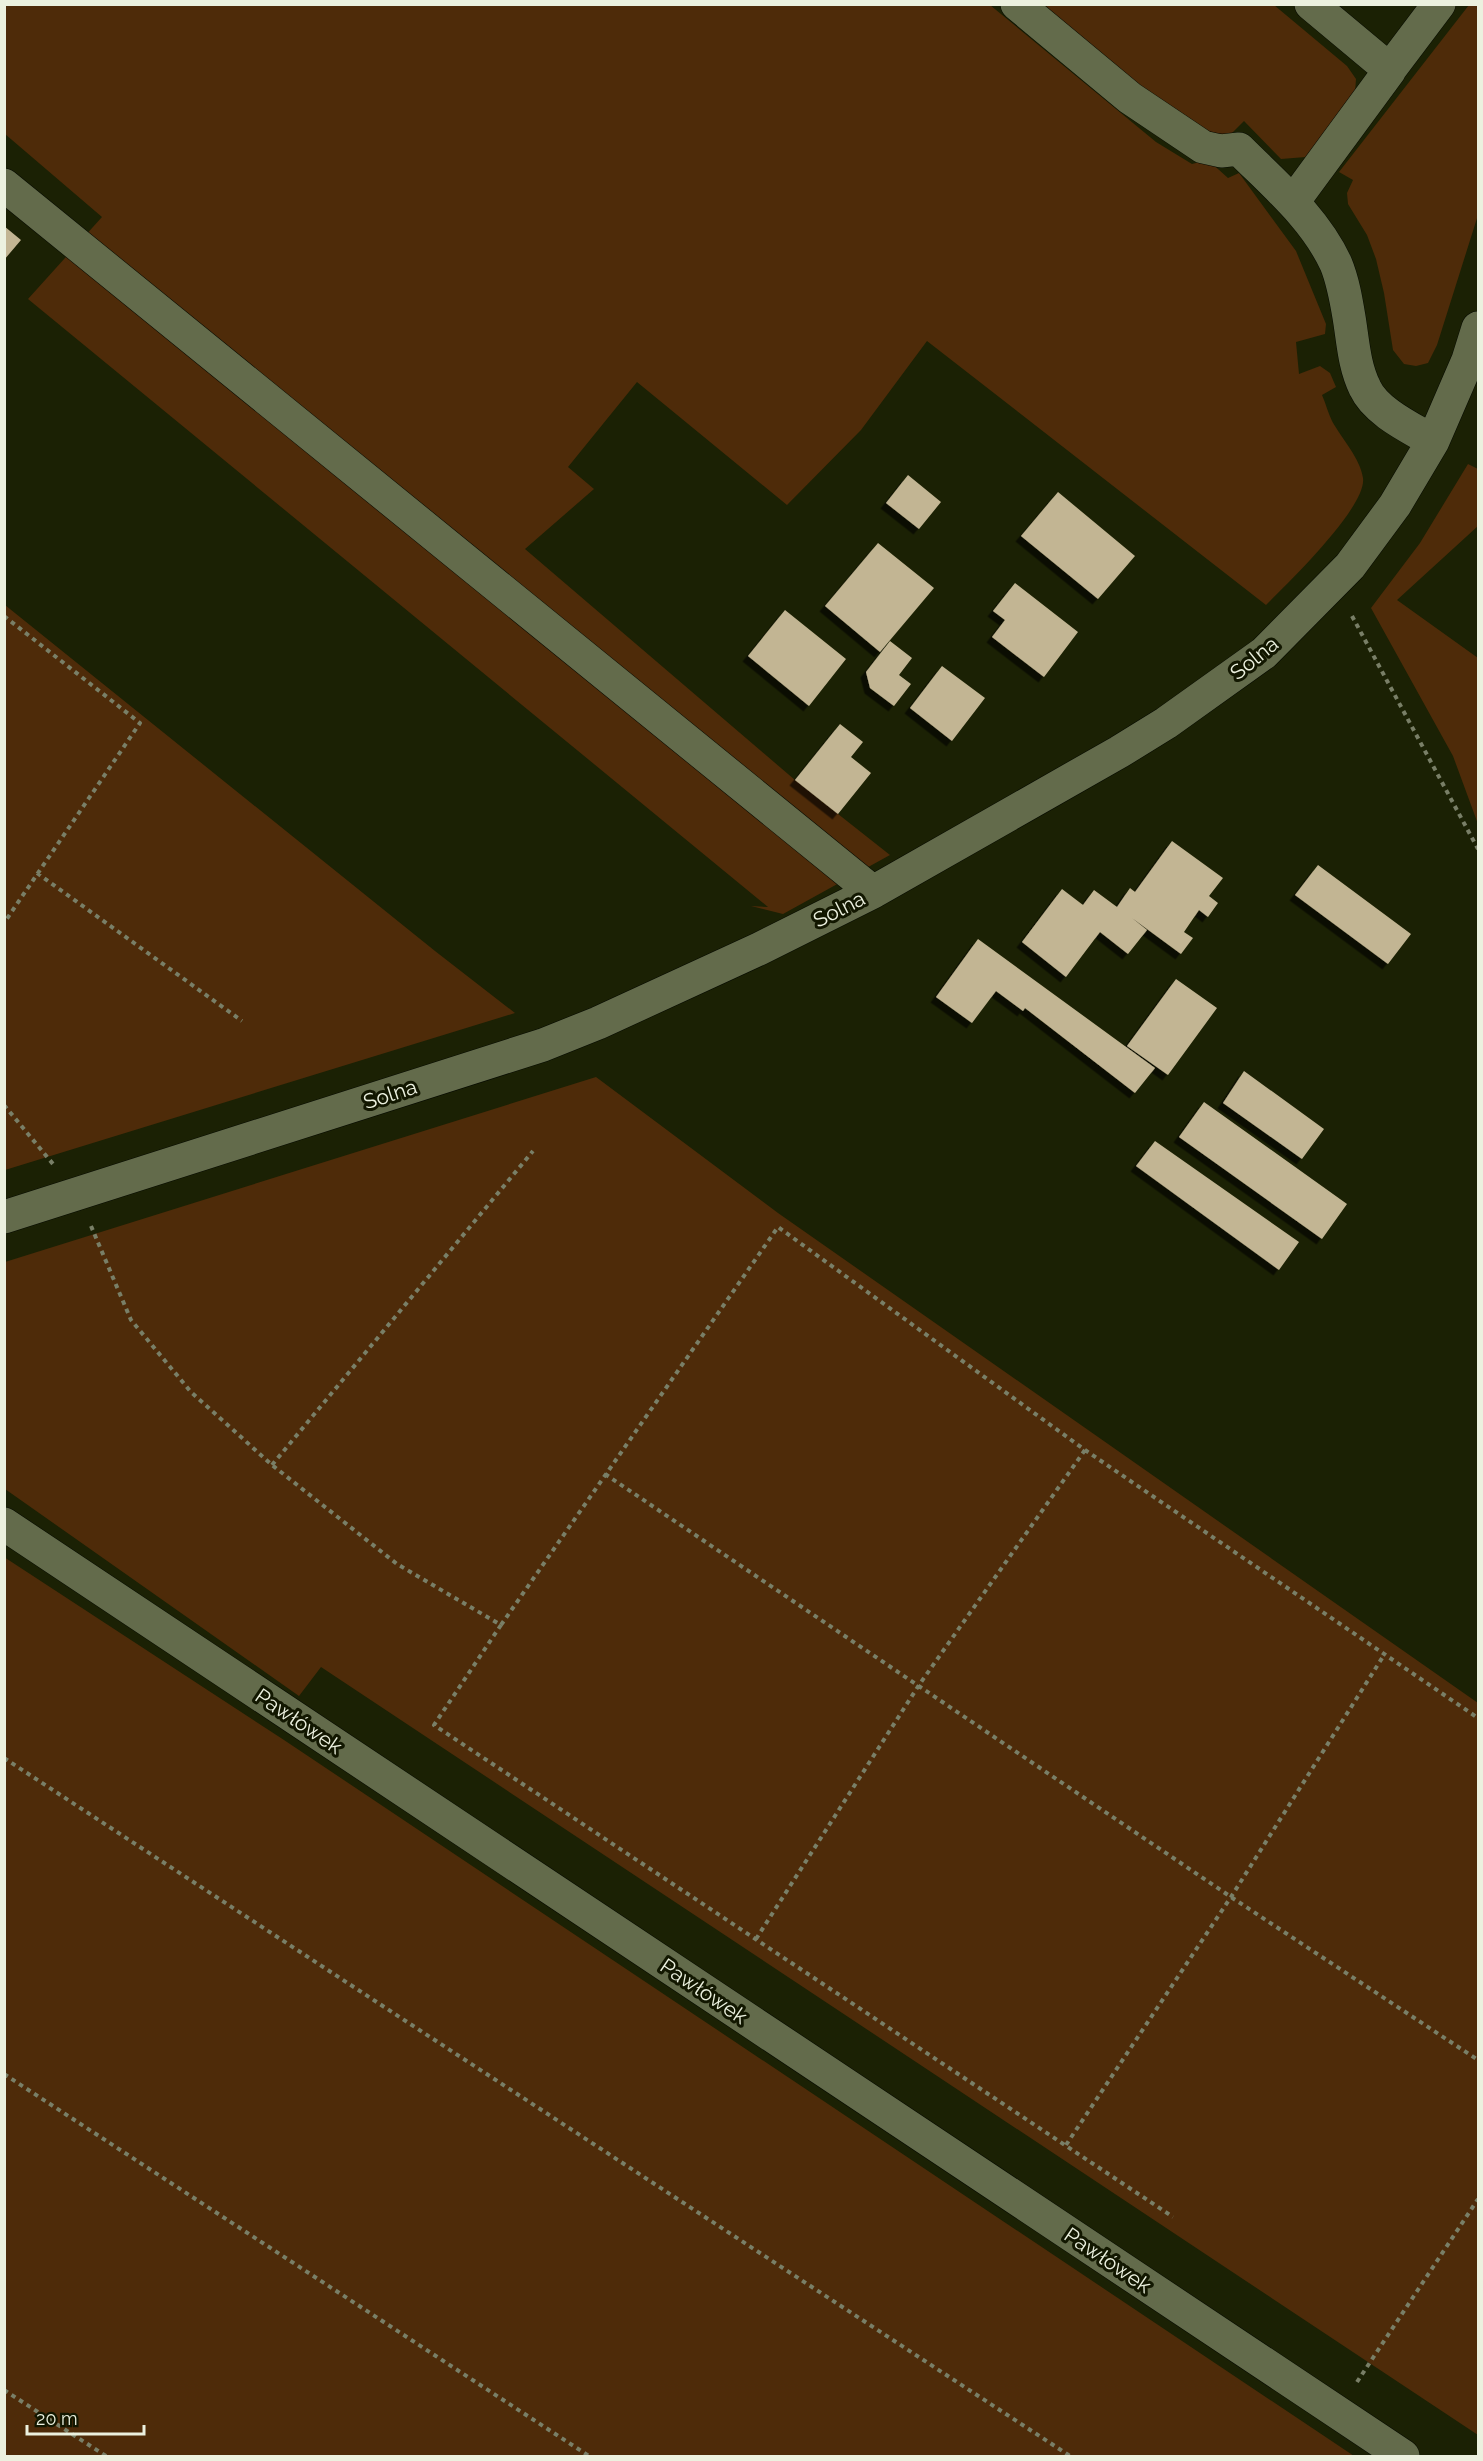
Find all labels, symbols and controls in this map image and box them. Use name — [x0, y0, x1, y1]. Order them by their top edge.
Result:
street label: Solna — [1225, 631, 1283, 685]
street label: Solna — [809, 885, 869, 933]
street label: Solna — [360, 1074, 420, 1114]
street label: Pawłówek — [251, 1683, 347, 1759]
street label: Pawłówek — [656, 1953, 752, 2029]
street label: Pawłówek — [1060, 2222, 1156, 2298]
scale bar — [27, 2398, 144, 2436]
text: 20 m — [36, 2408, 78, 2429]

